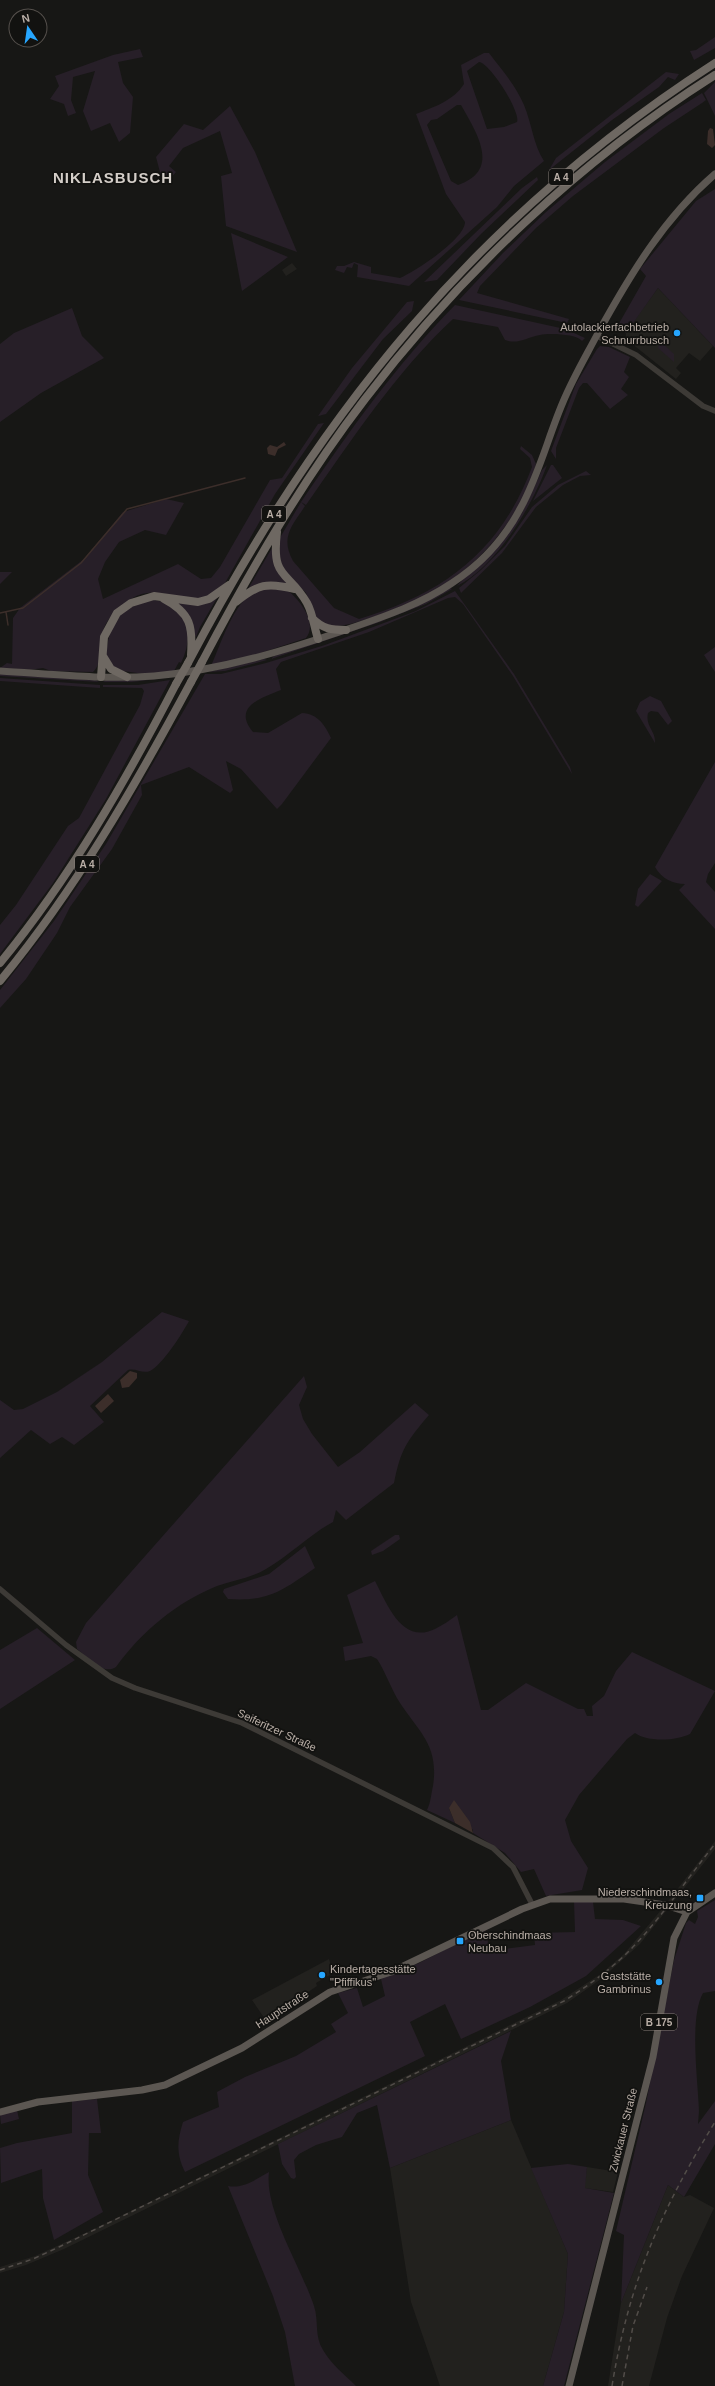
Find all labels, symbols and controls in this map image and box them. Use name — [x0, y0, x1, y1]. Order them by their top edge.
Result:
north arrow — [8, 8, 48, 48]
text: N — [21, 12, 31, 25]
district label: NIKLASBUSCH — [53, 169, 173, 186]
road number: A 4 — [549, 169, 573, 185]
place label: Autolackierfachbetrieb Schnurrbusch — [560, 321, 669, 346]
marker: Autolackierfachbetrieb Schnurrbusch — [672, 328, 682, 338]
road number: A 4 — [262, 506, 286, 522]
road number: A 4 — [75, 856, 99, 872]
street label: Seiferitzer Straße — [236, 1706, 318, 1754]
place label: Niederschindmaas, Kreuzung — [598, 1886, 692, 1911]
marker: Niederschindmaas, Kreuzung — [695, 1893, 705, 1903]
place label: Oberschindmaas Neubau — [468, 1929, 552, 1954]
marker: Oberschindmaas Neubau — [455, 1936, 465, 1946]
place label: Kindertagesstätte "Pfiffikus" — [330, 1963, 416, 1988]
marker: Kindertagesstätte "Pfiffikus" — [317, 1970, 327, 1980]
place label: Gaststätte Gambrinus — [597, 1970, 652, 1995]
marker: Gaststätte Gambrinus — [654, 1977, 664, 1987]
street label: Hauptstraße — [253, 1987, 311, 2031]
road number: B 175 — [641, 2014, 677, 2030]
street label: Zwickauer Straße — [607, 2087, 639, 2173]

